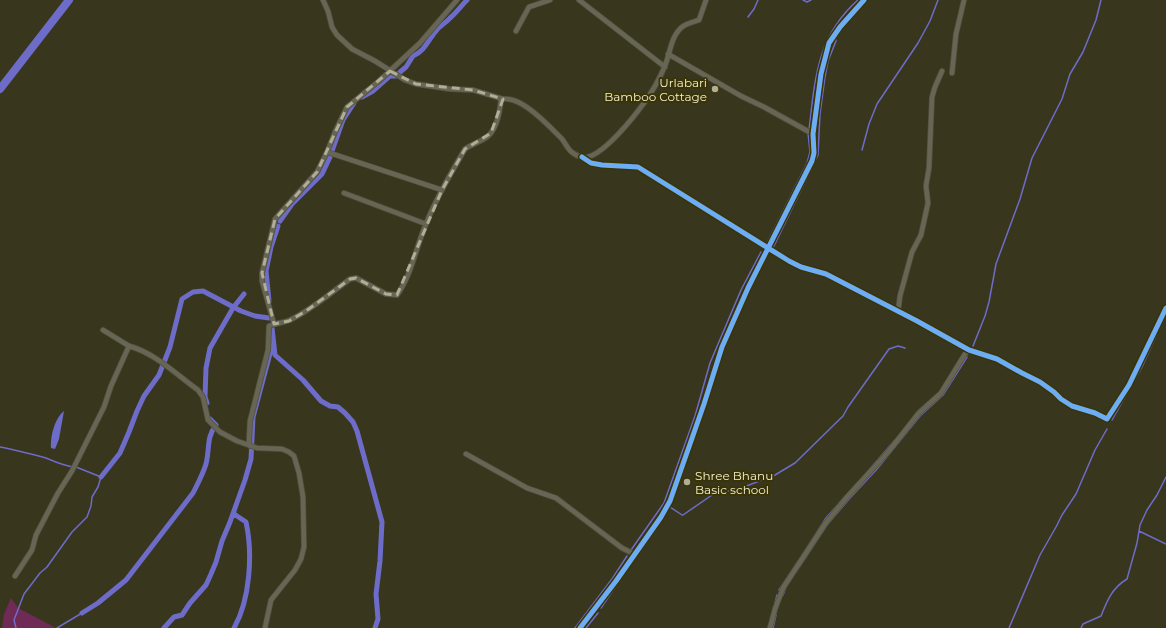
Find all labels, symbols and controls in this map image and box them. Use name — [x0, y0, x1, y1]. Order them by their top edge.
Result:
place label: Urlabari Bamboo Cottage — [604, 75, 707, 104]
marker: Urlabari Bamboo Cottage — [710, 84, 720, 94]
place label: Shree Bhanu Basic school — [695, 468, 773, 497]
marker: Shree Bhanu Basic school — [682, 477, 692, 487]

